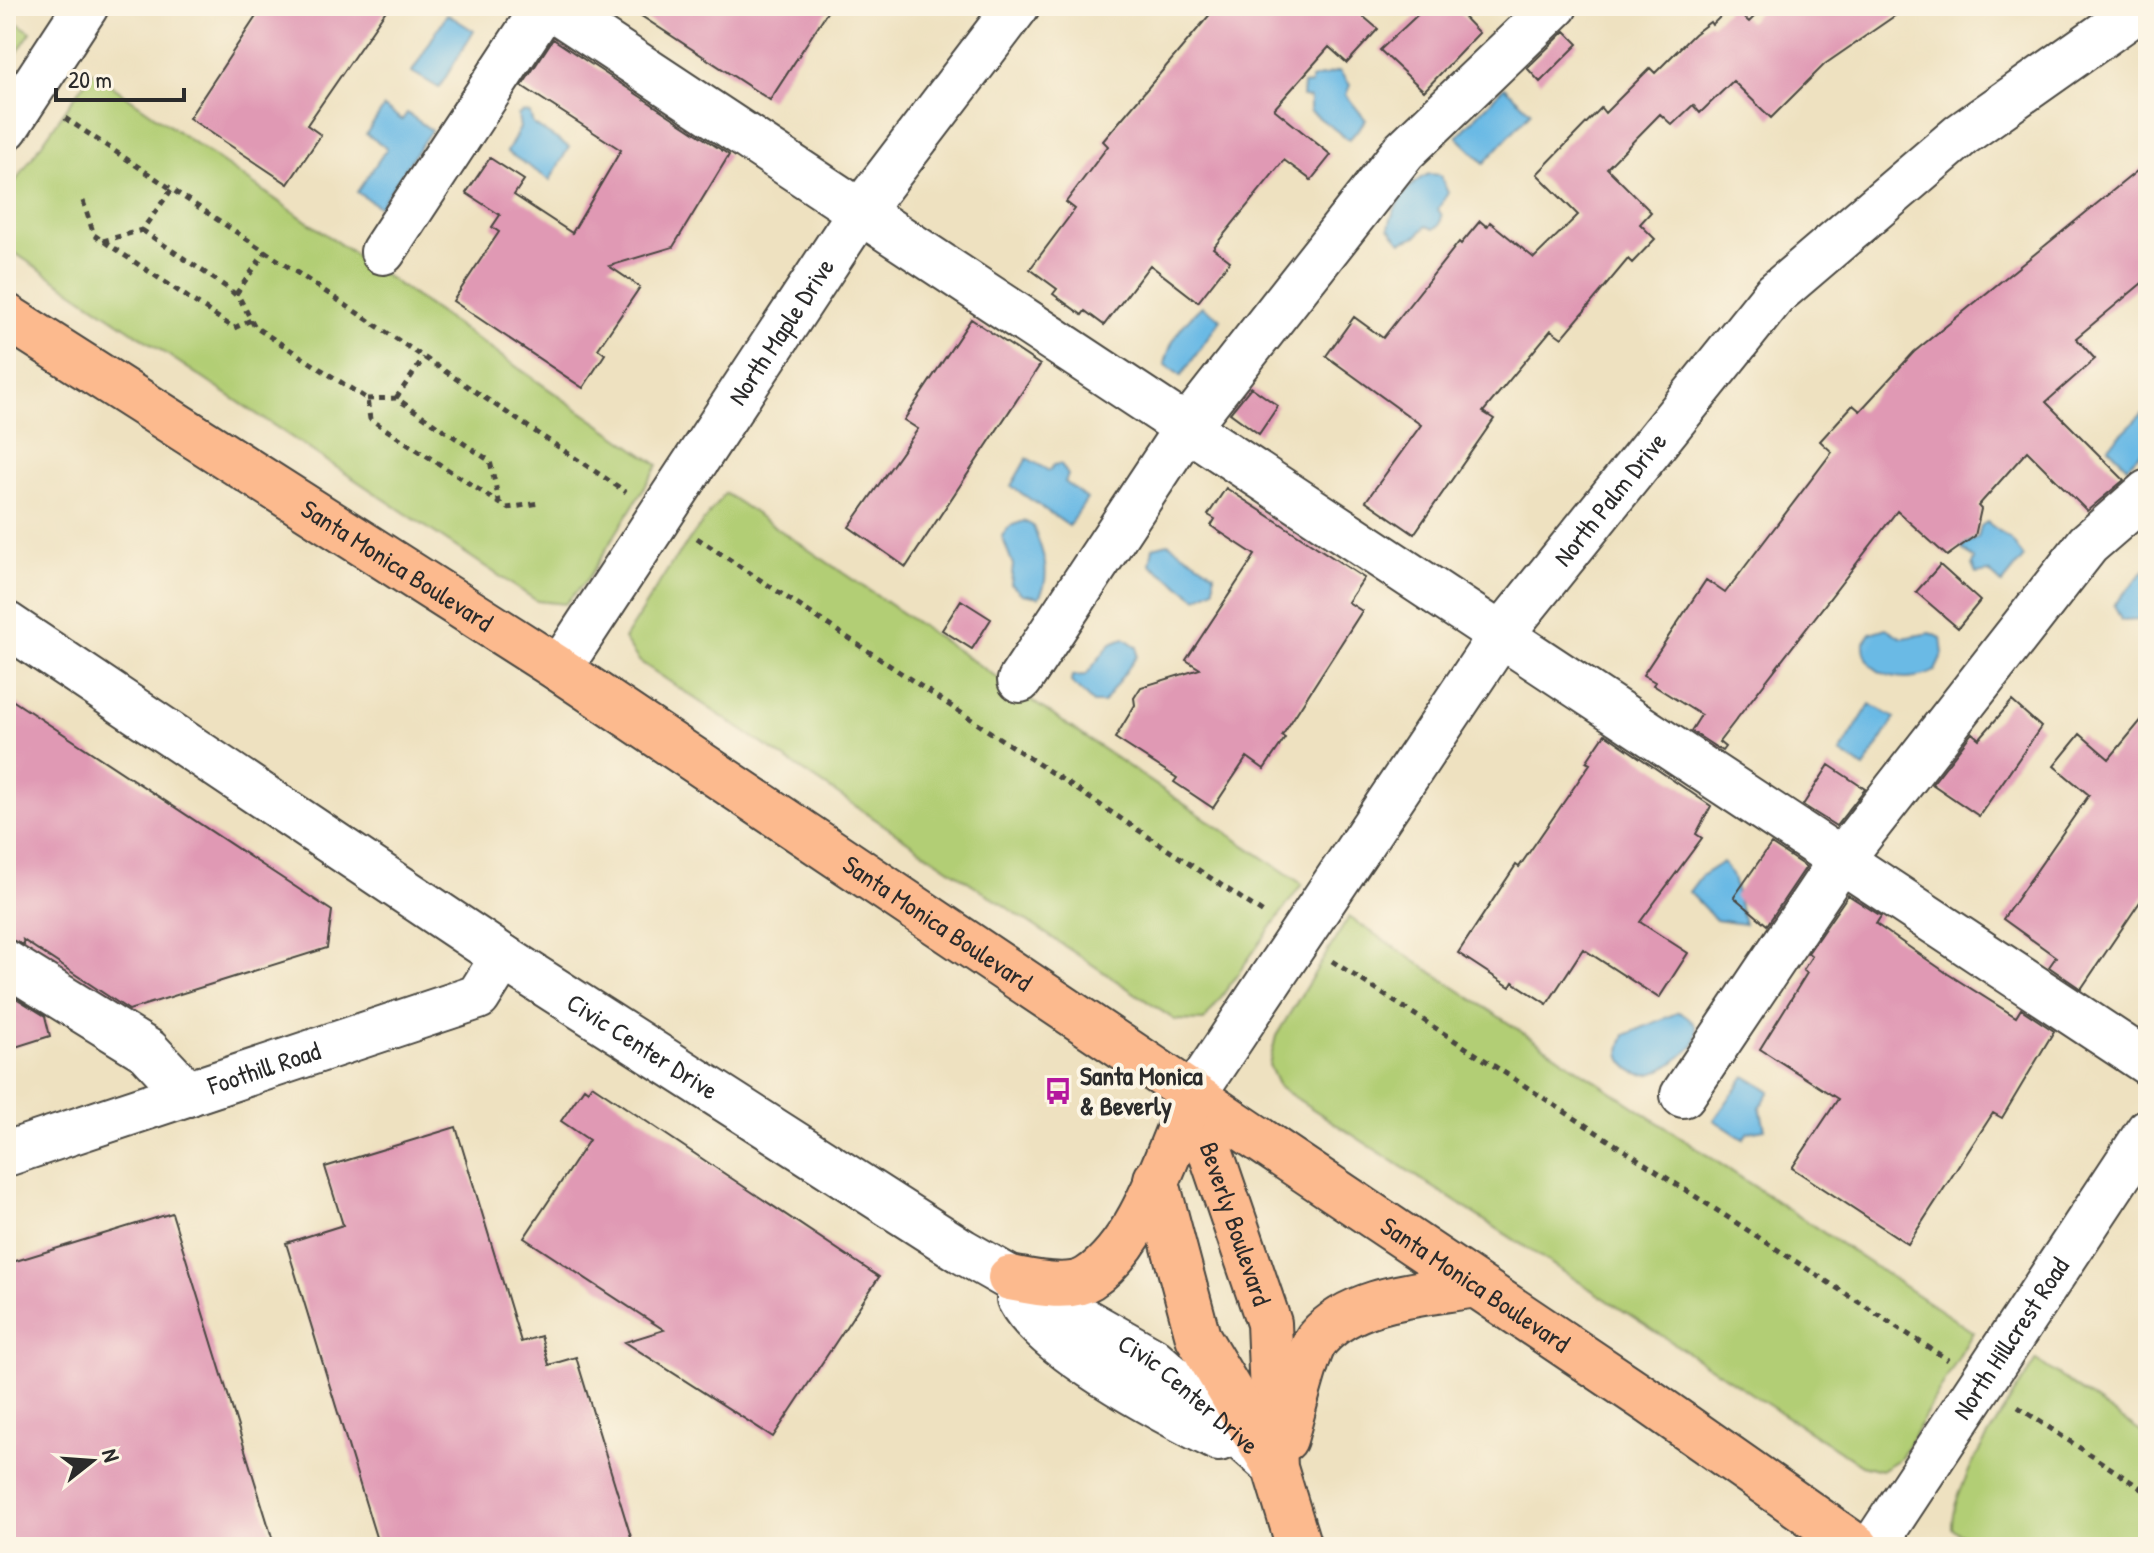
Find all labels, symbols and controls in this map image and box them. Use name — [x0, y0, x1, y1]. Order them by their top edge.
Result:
scale bar — [56, 52, 184, 102]
text: 20 m — [68, 63, 112, 95]
street label: North Maple Drive — [720, 251, 842, 412]
street label: North Palm Drive — [1545, 425, 1674, 573]
street label: Santa Monica Boulevard — [295, 491, 500, 639]
street label: Santa Monica Boulevard — [836, 847, 1039, 999]
street label: Civic Center Drive — [561, 985, 725, 1107]
street label: Foothill Road — [202, 1033, 325, 1103]
place label: Santa Monica & Beverly — [1080, 1058, 1204, 1124]
bus stop icon: Santa Monica & Beverly — [1043, 1076, 1073, 1106]
street label: Beverly Boulevard — [1192, 1137, 1280, 1310]
street label: Santa Monica Boulevard — [1374, 1208, 1577, 1360]
street label: North Hillcrest Road — [1944, 1250, 2077, 1426]
street label: Civic Center Drive — [1112, 1325, 1267, 1462]
north arrow — [52, 1421, 132, 1501]
text: N — [95, 1445, 127, 1465]

